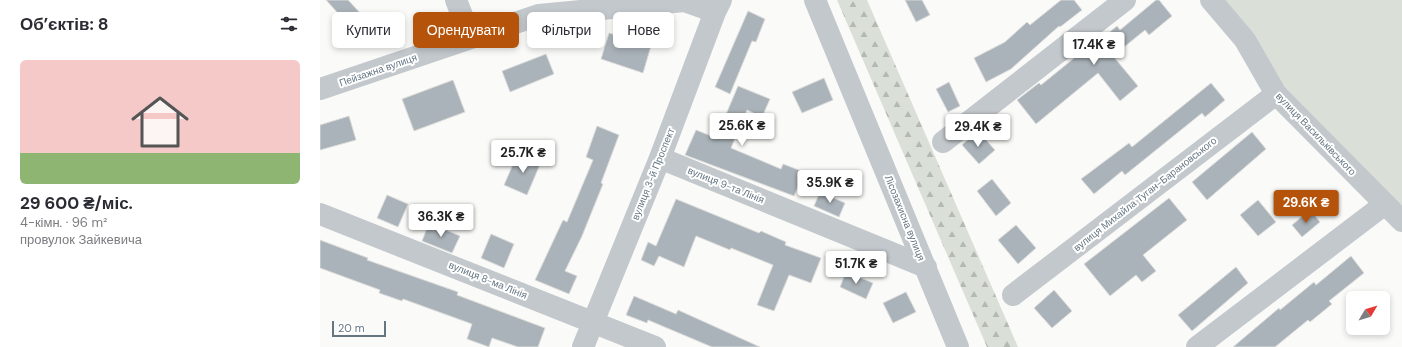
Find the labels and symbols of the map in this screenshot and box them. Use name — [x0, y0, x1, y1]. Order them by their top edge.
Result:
pin: 17.4K ₴ — [1057, 32, 1131, 66]
street label: Пейзажна вулиця — [337, 51, 419, 89]
street label: вулиця Васильківського — [1273, 90, 1359, 178]
pin: 25.6K ₴ — [705, 113, 779, 147]
pin: 29.4K ₴ — [941, 114, 1015, 148]
street label: вулиця 3-й Проспект — [629, 126, 678, 222]
street label: вулиця Михайла Туган-Барановського — [1071, 134, 1220, 254]
pin: 25.7K ₴ — [486, 140, 560, 174]
street label: вулиця 9-та Лінія — [686, 164, 766, 206]
pin: 35.9K ₴ — [793, 170, 867, 204]
street label: Лісозахисна вулиця — [882, 173, 928, 263]
pin: 29.6K ₴ — [1269, 190, 1343, 224]
pin: 36.3K ₴ — [404, 204, 478, 238]
pin: 51.7K ₴ — [819, 251, 893, 285]
street label: вулиця 8-ма Лінія — [447, 258, 529, 302]
north arrow — [1346, 291, 1390, 335]
scale bar — [332, 319, 386, 338]

